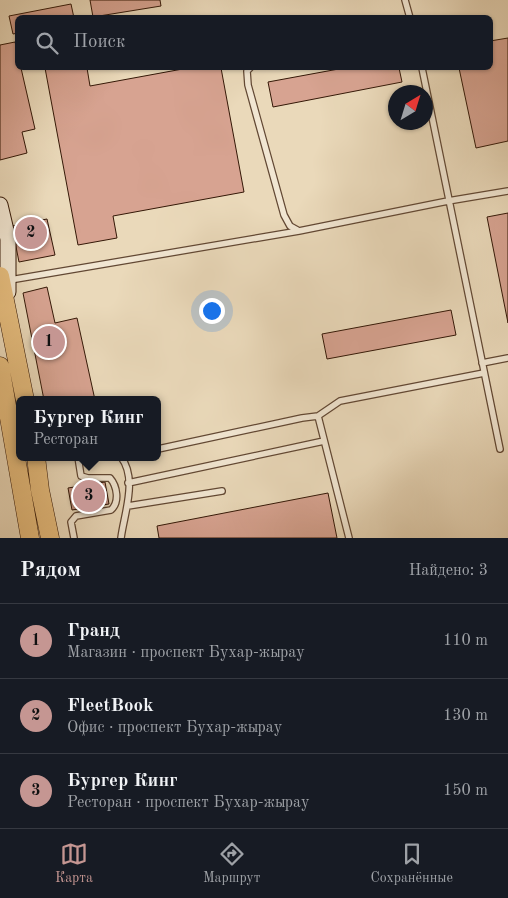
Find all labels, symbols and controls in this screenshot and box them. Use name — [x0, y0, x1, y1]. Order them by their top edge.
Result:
search box — [15, 15, 493, 70]
icon: search — [33, 29, 61, 57]
text: Поиск — [73, 33, 125, 52]
north arrow — [388, 85, 433, 130]
pin: 2 — [15, 214, 47, 252]
your location — [199, 298, 225, 324]
pin: 1 — [33, 323, 65, 361]
popup — [16, 396, 161, 461]
text: Бургер Кинг — [33, 409, 144, 428]
text: Ресторан — [33, 432, 98, 448]
pin: 3 — [73, 477, 105, 515]
text: Рядом — [20, 560, 81, 581]
text: Найдено: 3 — [409, 563, 488, 579]
text: Гранд — [67, 622, 120, 641]
text: 1 — [31, 633, 41, 649]
text: 110 m — [443, 633, 488, 649]
text: Магазин · проспект Бухар-жырау — [67, 645, 305, 661]
text: FleetBook — [67, 697, 154, 716]
text: 2 — [31, 708, 41, 724]
text: 130 m — [443, 708, 488, 724]
text: Офис · проспект Бухар-жырау — [67, 720, 282, 736]
text: Бургер Кинг — [67, 772, 178, 791]
text: 3 — [31, 783, 41, 799]
text: 150 m — [443, 783, 488, 799]
text: Ресторан · проспект Бухар-жырау — [67, 795, 310, 811]
tab: Карта — [55, 840, 93, 887]
tab: Маршрут — [203, 840, 260, 887]
tab: Сохранённые — [370, 840, 453, 887]

